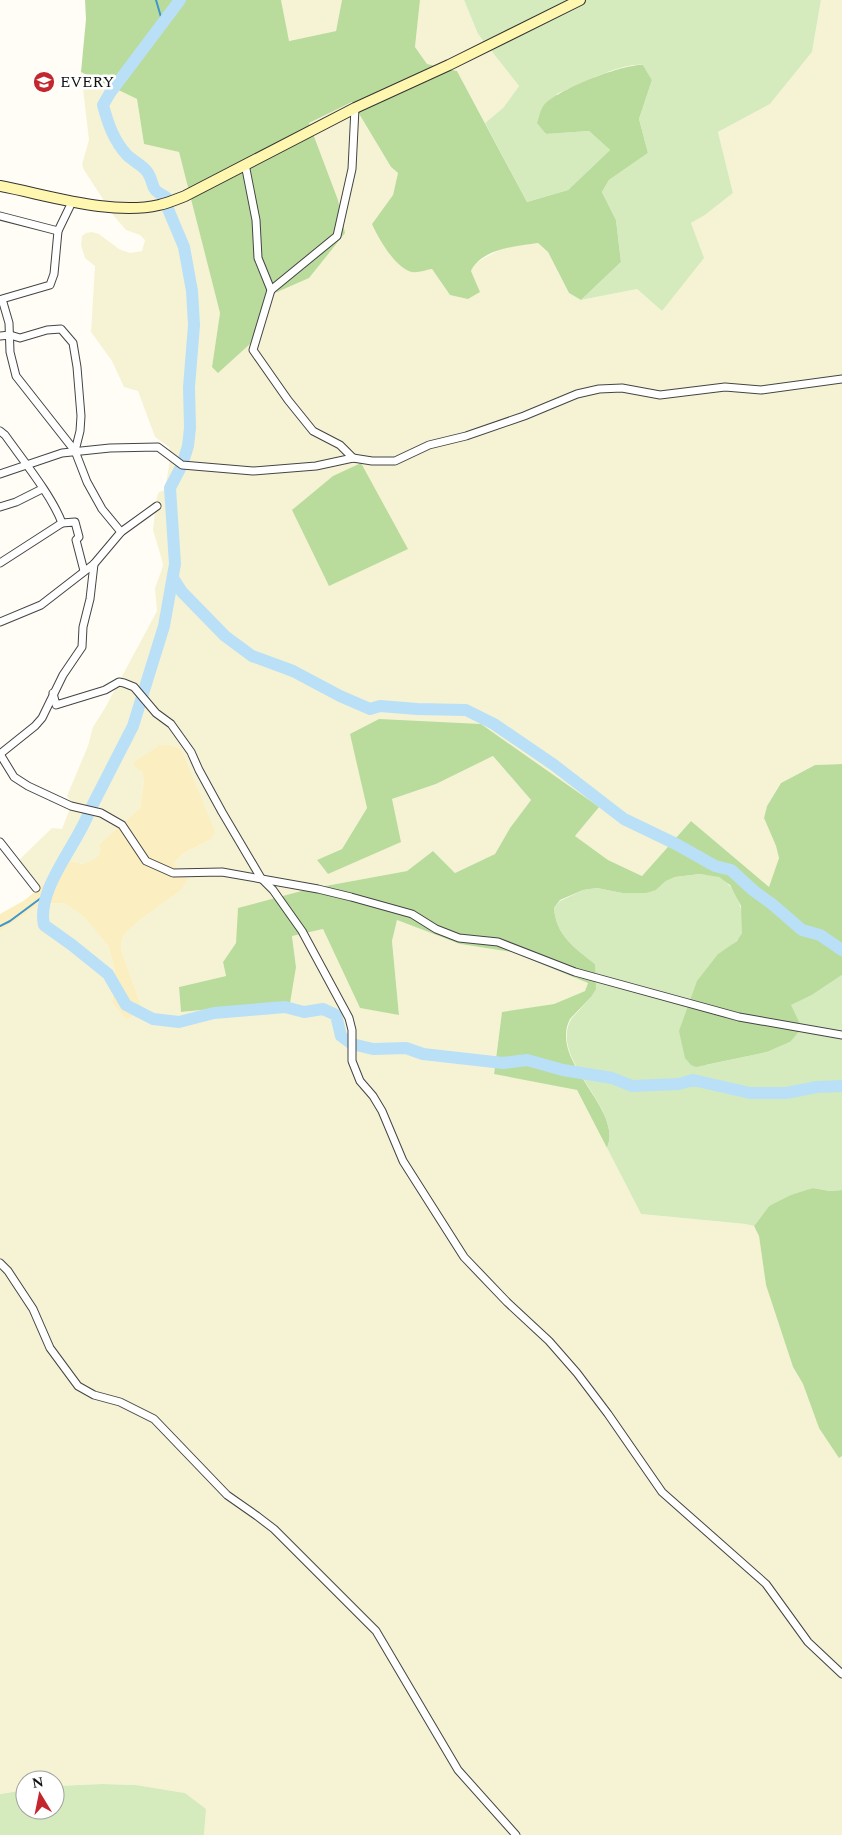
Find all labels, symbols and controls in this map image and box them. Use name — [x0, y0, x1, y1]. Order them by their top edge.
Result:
school or university icon: EVERY — [32, 70, 56, 94]
place label: EVERY — [60, 70, 114, 94]
north arrow — [15, 1770, 65, 1820]
text: N — [30, 1771, 45, 1794]

